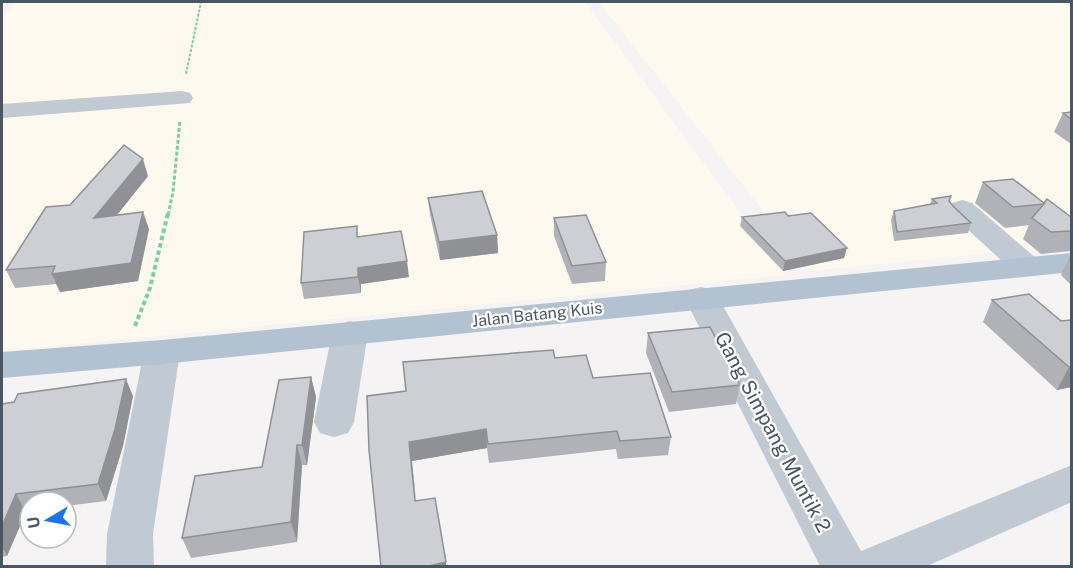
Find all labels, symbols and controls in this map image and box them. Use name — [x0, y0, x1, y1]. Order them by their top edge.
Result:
street label: Jalan Batang Kuis — [471, 298, 603, 331]
street label: Gang Simpang Muntik 2 — [710, 328, 836, 536]
north arrow — [18, 490, 78, 550]
text: U — [23, 515, 44, 530]

